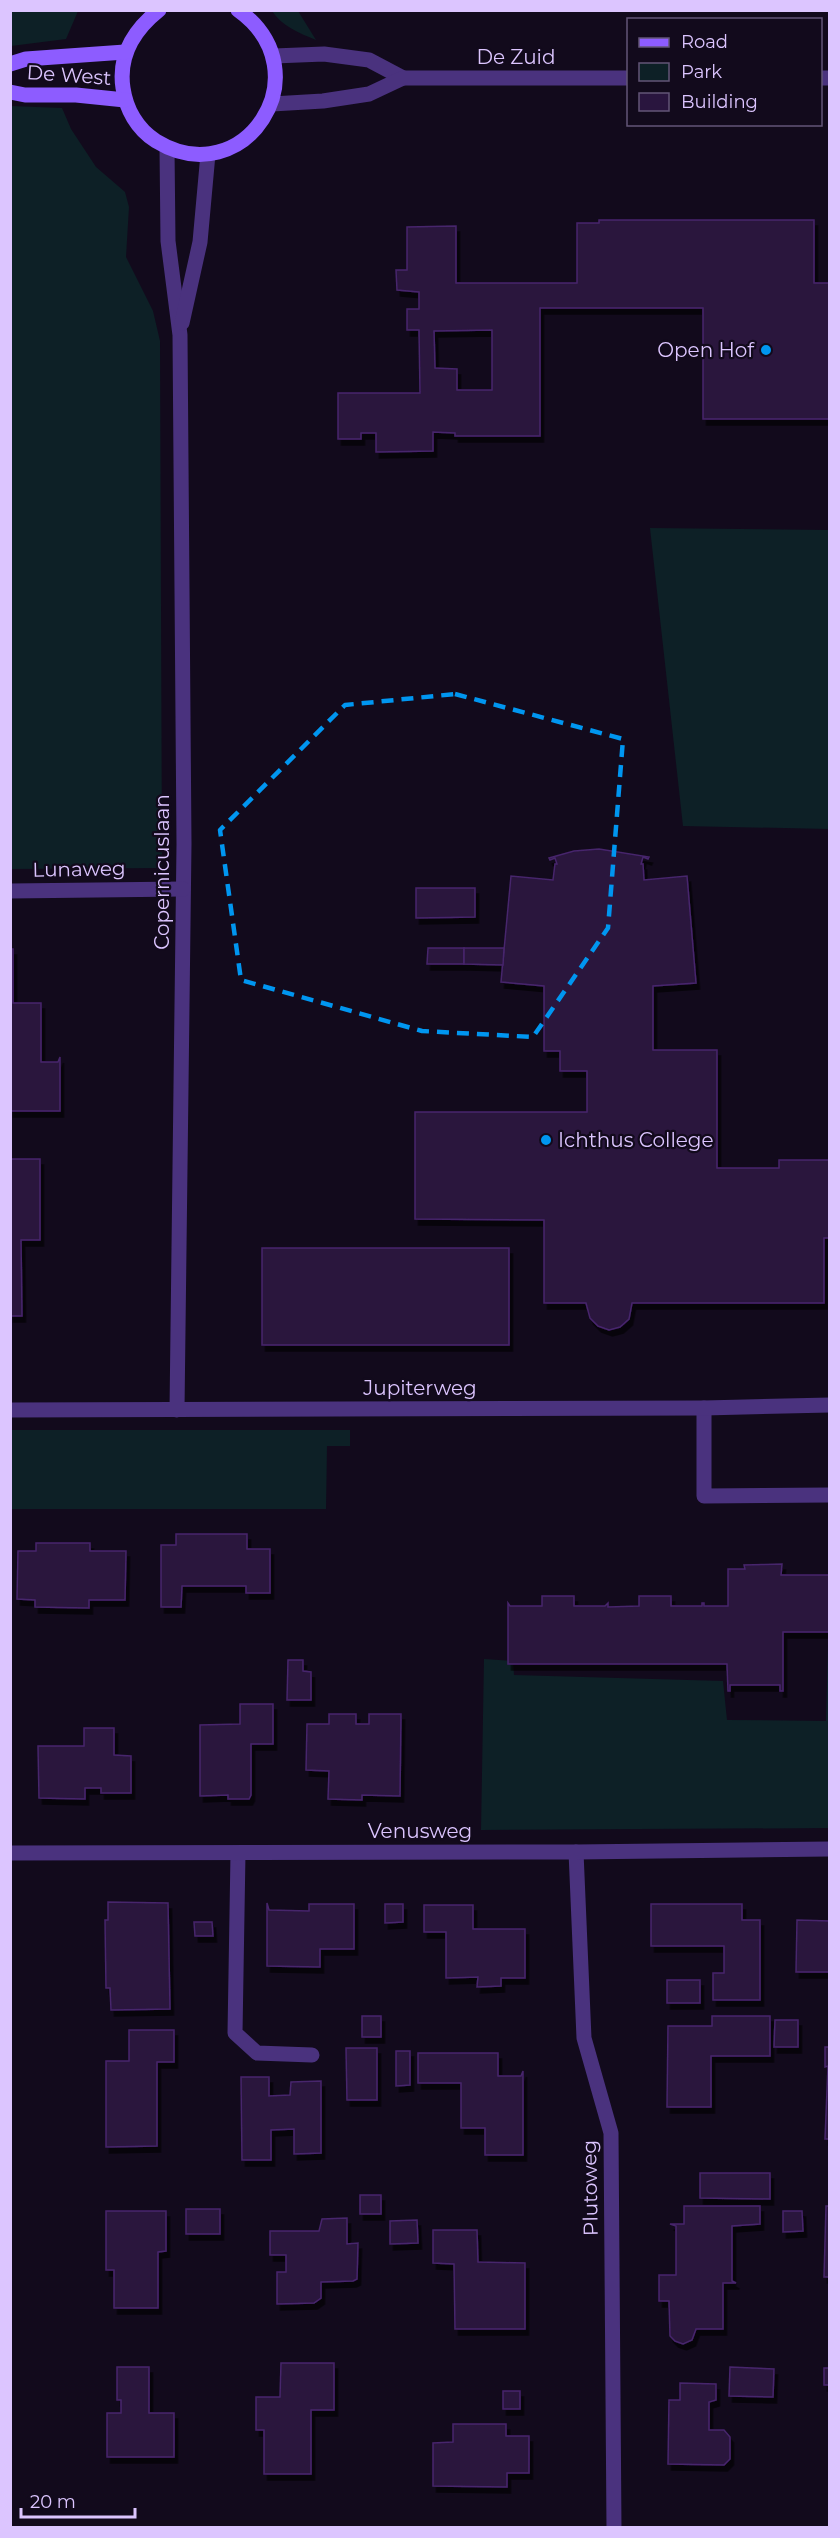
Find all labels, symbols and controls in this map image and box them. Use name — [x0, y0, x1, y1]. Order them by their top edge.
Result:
legend — [627, 18, 822, 126]
text: Road — [681, 31, 728, 53]
street label: De Zuid — [476, 45, 556, 69]
street label: De West — [26, 60, 112, 90]
text: Park — [681, 61, 722, 83]
text: Building — [681, 91, 758, 113]
place label: Open Hof — [657, 338, 755, 362]
marker: Open Hof — [759, 343, 773, 357]
street label: Copernicuslaan — [150, 794, 174, 950]
street label: Lunaweg — [32, 856, 126, 882]
place label: Ichthus College — [558, 1128, 714, 1152]
marker: Ichthus College — [539, 1133, 553, 1147]
street label: Jupiterweg — [362, 1376, 477, 1400]
street label: Venusweg — [368, 1819, 472, 1843]
street label: Plutoweg — [577, 2140, 603, 2236]
scale bar — [21, 2481, 135, 2519]
text: 20 m — [30, 2491, 76, 2513]

